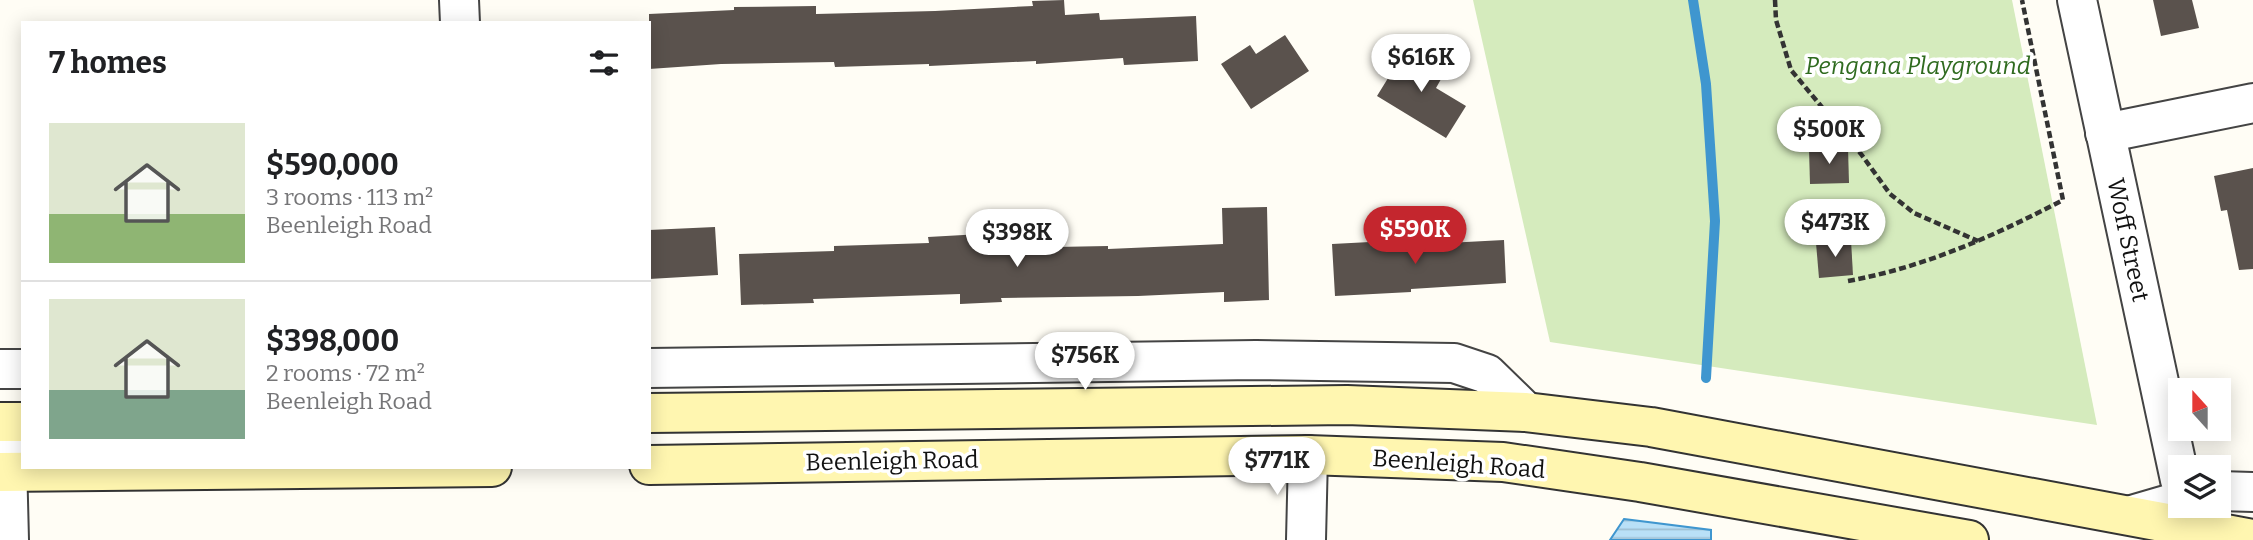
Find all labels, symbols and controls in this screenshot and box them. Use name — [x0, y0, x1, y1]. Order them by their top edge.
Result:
pin: $616K — [1372, 34, 1470, 94]
text: $616K — [1387, 43, 1455, 71]
icon: filters — [585, 44, 623, 82]
text: 7 homes — [49, 45, 167, 81]
park label: Pengana Playground — [1805, 52, 2031, 80]
pin: $500K — [1780, 106, 1878, 166]
text: $500K — [1793, 115, 1865, 143]
text: $590,000 — [266, 147, 399, 183]
icon: home — [105, 151, 189, 235]
street label: Woff Street — [2101, 176, 2155, 305]
text: 3 rooms · 113 m² — [266, 183, 433, 211]
pin: $473K — [1786, 200, 1884, 259]
pin: $590K — [1366, 206, 1464, 266]
text: $473K — [1801, 208, 1870, 236]
pin: $398K — [968, 210, 1066, 269]
text: Beenleigh Road — [266, 211, 432, 239]
text: $590K — [1379, 215, 1451, 243]
text: $398K — [982, 218, 1052, 246]
text: $398,000 — [266, 323, 399, 359]
icon: home — [105, 327, 189, 411]
pin: $756K — [1036, 332, 1134, 392]
text: $756K — [1051, 341, 1119, 369]
text: 2 rooms · 72 m² — [266, 359, 425, 387]
north arrow — [2168, 378, 2231, 441]
map controls — [2168, 378, 2231, 518]
text: Beenleigh Road — [266, 387, 432, 415]
pin: $771K — [1228, 438, 1326, 497]
street label: Beenleigh Road — [1372, 444, 1546, 484]
street label: Beenleigh Road — [805, 445, 979, 477]
text: $771K — [1244, 446, 1310, 474]
button: layers — [2168, 455, 2231, 518]

